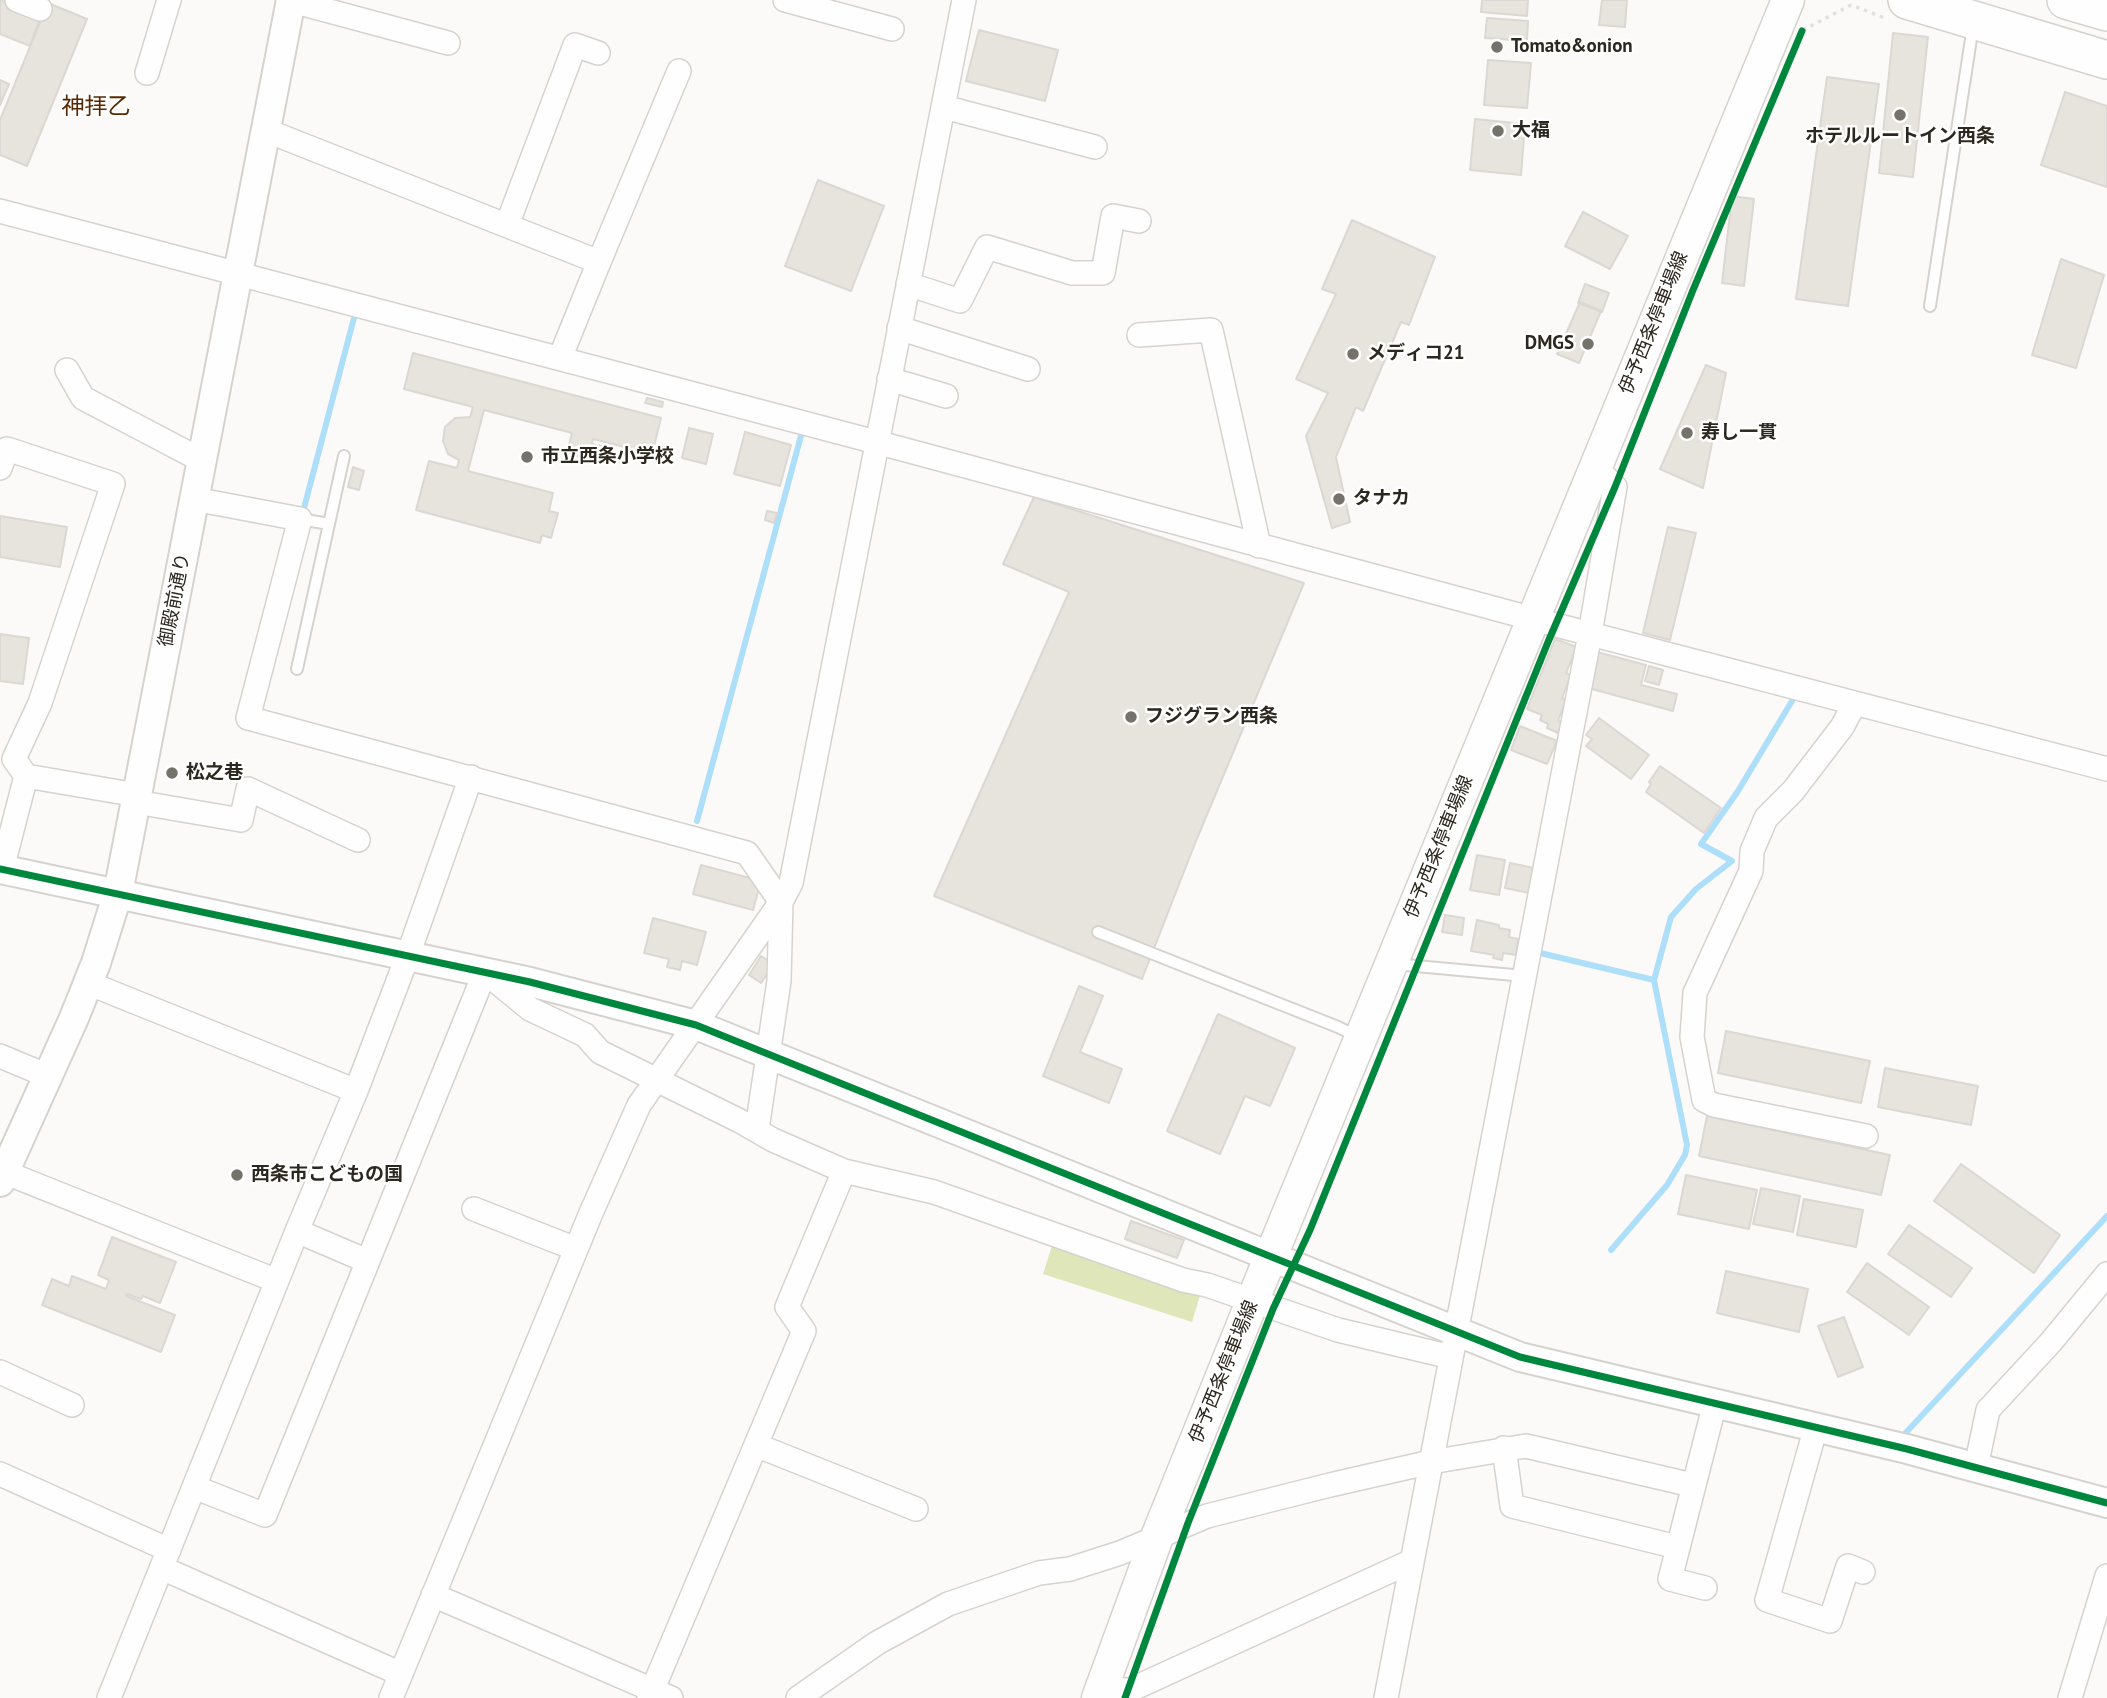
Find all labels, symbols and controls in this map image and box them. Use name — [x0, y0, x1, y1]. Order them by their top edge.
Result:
place label: Tomato&onion — [1511, 36, 1633, 58]
marker: Tomato&onion — [1489, 39, 1505, 55]
district label: 神拝乙 — [62, 93, 130, 121]
marker: ホテルルートイン西条 — [1892, 107, 1908, 123]
place label: 大福 — [1512, 120, 1550, 142]
marker: 大福 — [1490, 123, 1506, 139]
place label: ホテルルートイン西条 — [1805, 126, 1995, 148]
street label: 伊予西条停車場線 — [1615, 248, 1693, 398]
place label: DMGS — [1525, 333, 1574, 355]
marker: DMGS — [1580, 336, 1596, 352]
place label: メディコ21 — [1367, 343, 1465, 365]
marker: メディコ21 — [1345, 346, 1361, 362]
place label: 寿し一貫 — [1701, 422, 1777, 444]
marker: 寿し一貫 — [1679, 425, 1695, 441]
place label: 市立西条小学校 — [541, 446, 674, 468]
marker: 市立西条小学校 — [519, 449, 535, 465]
place label: タナカ — [1353, 488, 1410, 510]
marker: タナカ — [1331, 491, 1347, 507]
street label: 御殿前通り — [155, 551, 195, 649]
place label: フジグラン西条 — [1145, 706, 1278, 728]
marker: フジグラン西条 — [1123, 709, 1139, 725]
place label: 松之巷 — [186, 762, 243, 784]
marker: 松之巷 — [164, 765, 180, 781]
street label: 伊予西条停車場線 — [1400, 772, 1478, 922]
place label: 西条市こどもの国 — [251, 1164, 403, 1186]
marker: 西条市こどもの国 — [229, 1167, 245, 1183]
street label: 伊予西条停車場線 — [1185, 1297, 1263, 1447]

